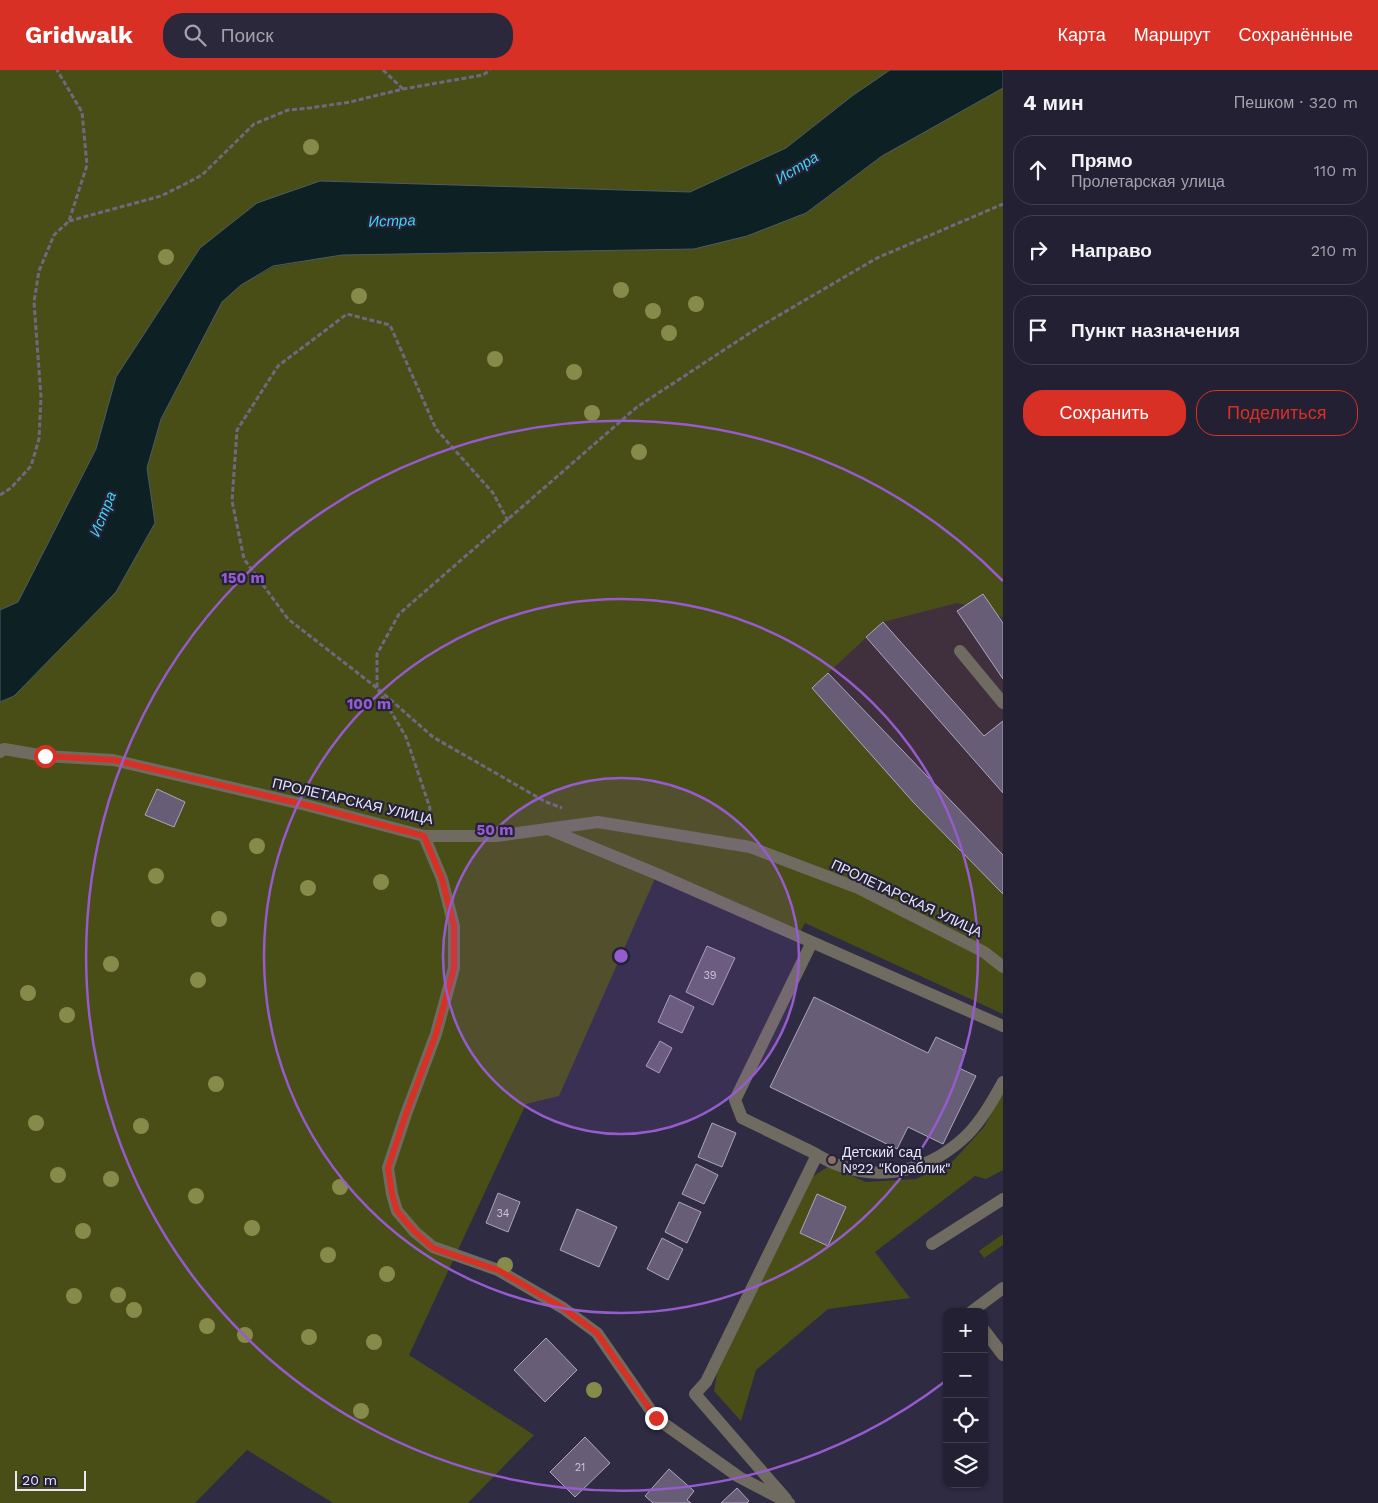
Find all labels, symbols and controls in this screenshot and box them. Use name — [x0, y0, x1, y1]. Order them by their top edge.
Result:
search box — [163, 13, 513, 58]
text: Gridwalk — [25, 21, 133, 49]
icon: search — [181, 21, 209, 49]
text: Поиск — [221, 24, 273, 47]
text: Карта — [1058, 24, 1106, 45]
text: Маршрут — [1134, 24, 1210, 45]
text: Сохранённые — [1238, 24, 1353, 45]
text: 4 мин — [1023, 90, 1084, 115]
text: Пешком · 320 m — [1234, 93, 1358, 112]
water label: Истра — [772, 148, 822, 188]
text: Прямо — [1071, 149, 1133, 172]
icon: ahead — [1024, 156, 1052, 184]
text: 110 m — [1314, 161, 1357, 180]
text: Пролетарская улица — [1071, 172, 1225, 191]
water label: Истра — [368, 211, 416, 231]
icon: right — [1024, 236, 1052, 264]
text: Направо — [1071, 239, 1152, 262]
text: 210 m — [1311, 241, 1357, 260]
icon: arrive — [1024, 316, 1052, 344]
text: Пункт назначения — [1071, 319, 1240, 342]
button: Сохранить — [1023, 390, 1186, 436]
button: Поделиться — [1196, 390, 1358, 436]
water label: Истра — [86, 489, 120, 539]
text: 150 m — [221, 569, 265, 587]
text: 100 m — [347, 695, 391, 713]
route start — [34, 745, 57, 768]
street label: ПРОЛЕТАРСКАЯ УЛИЦА — [271, 775, 436, 827]
text: 50 m — [477, 821, 513, 839]
street label: ПРОЛЕТАРСКАЯ УЛИЦА — [829, 856, 986, 940]
centre of rings — [612, 947, 630, 965]
house number: 39 — [703, 969, 717, 982]
place label: Детский сад №22 "Кораблик" — [842, 1144, 951, 1176]
marker: Детский сад №22 "Кораблик" — [826, 1154, 838, 1166]
house number: 34 — [496, 1207, 510, 1220]
map controls — [943, 1308, 988, 1488]
button: + — [943, 1308, 988, 1353]
button: − — [943, 1353, 988, 1398]
button: locate — [943, 1398, 988, 1443]
route end — [645, 1407, 668, 1430]
button: layers — [943, 1443, 988, 1488]
house number: 21 — [575, 1461, 585, 1474]
scale bar — [15, 1468, 86, 1491]
text: 20 m — [22, 1472, 57, 1488]

